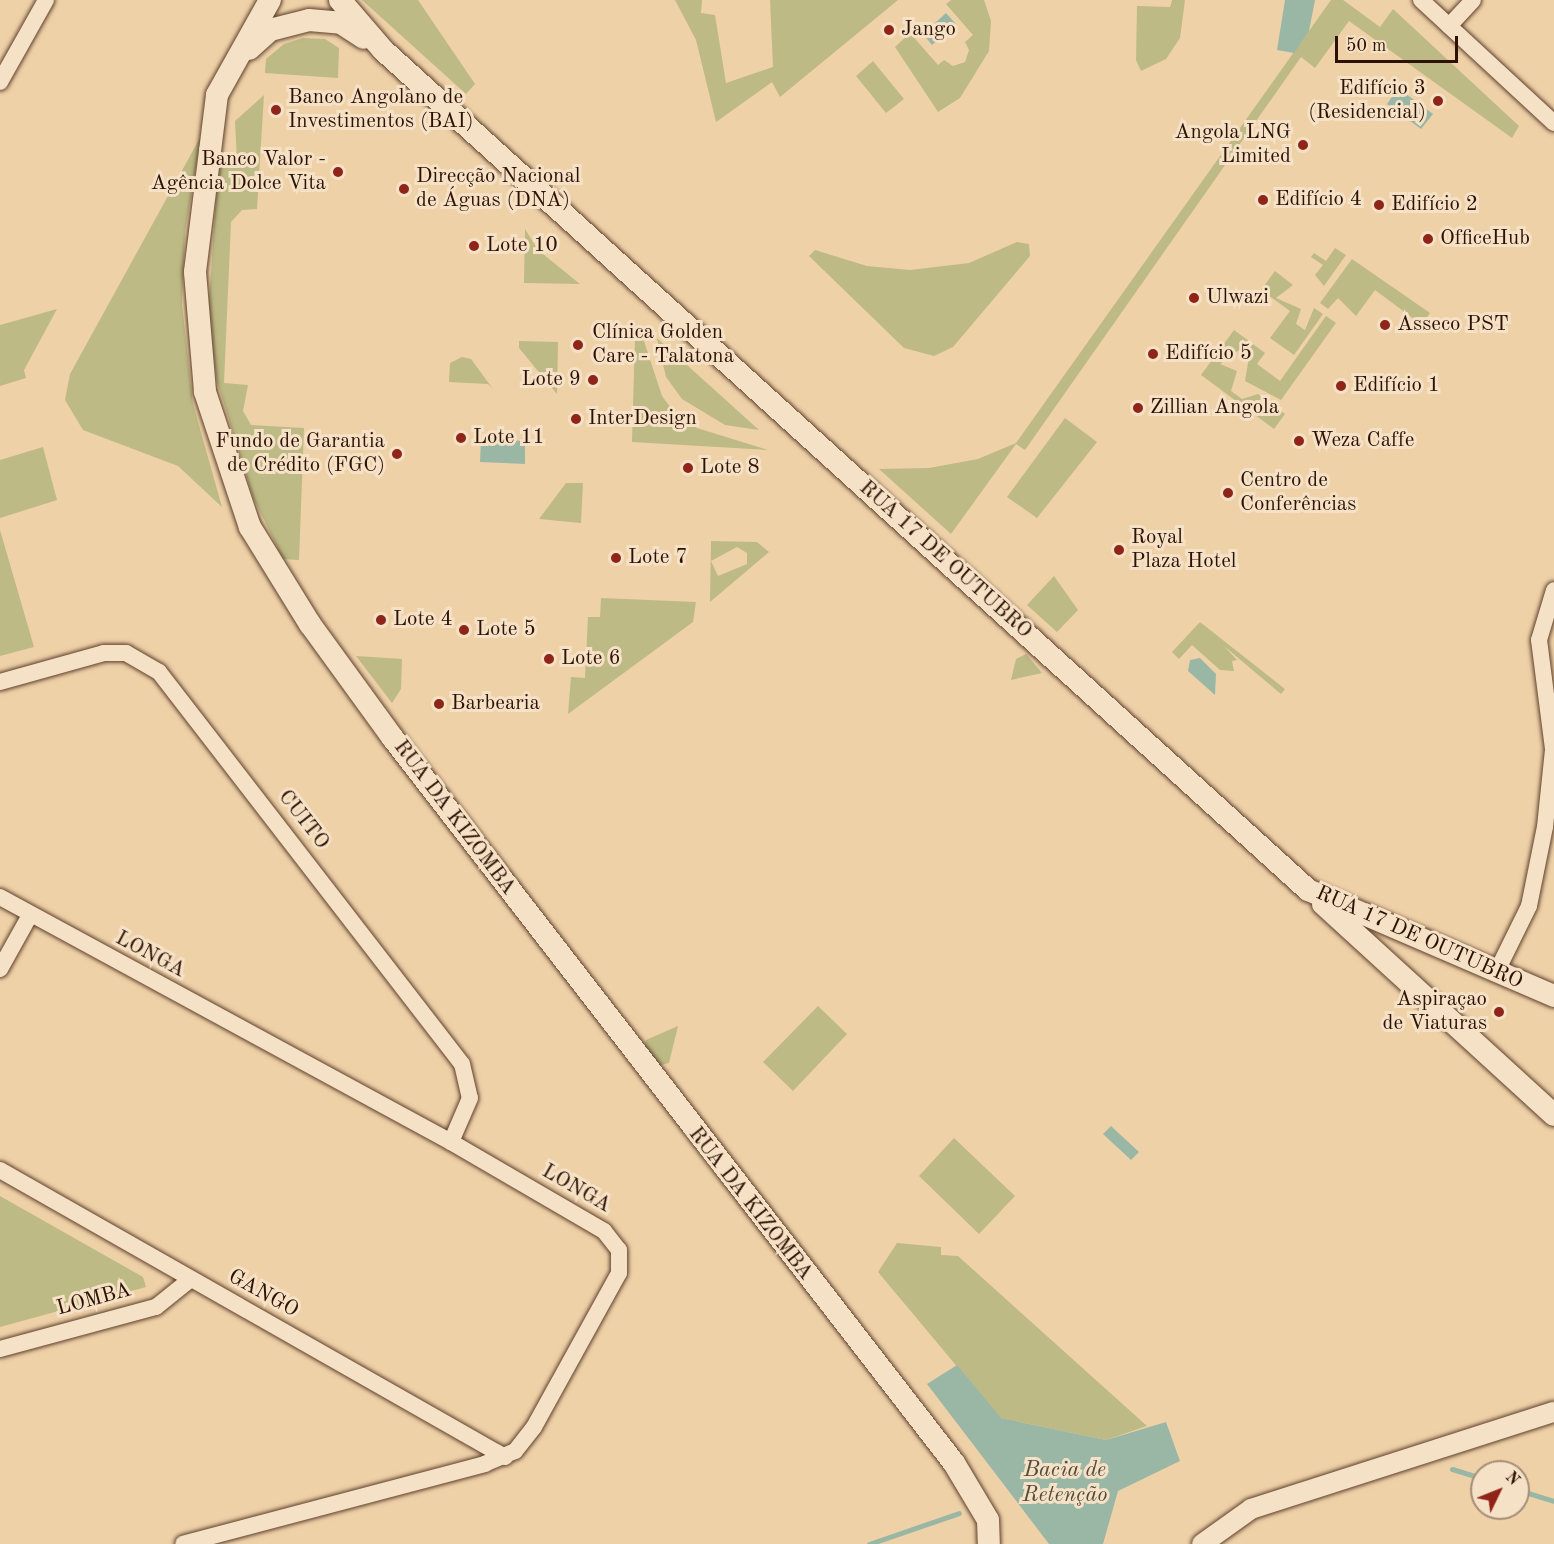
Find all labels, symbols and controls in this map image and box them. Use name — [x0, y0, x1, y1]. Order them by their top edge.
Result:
place label: Jango — [901, 17, 956, 43]
marker: Jango — [882, 23, 896, 37]
scale bar — [1338, 24, 1461, 62]
text: 50 m — [1346, 37, 1386, 55]
place label: Edifício 3 (Residencial) — [1308, 76, 1426, 126]
place label: Banco Angolano de Investimentos (BAI) — [288, 85, 473, 135]
marker: Edifício 3 (Residencial) — [1431, 94, 1445, 108]
marker: Banco Angolano de Investimentos (BAI) — [269, 103, 283, 117]
place label: Angola LNG Limited — [1175, 120, 1291, 170]
marker: Angola LNG Limited — [1296, 138, 1310, 152]
place label: Banco Valor - Agência Dolce Vita — [151, 147, 326, 197]
place label: Direcção Nacional de Águas (DNA) — [416, 164, 580, 214]
marker: Banco Valor - Agência Dolce Vita — [331, 165, 345, 179]
marker: Direcção Nacional de Águas (DNA) — [397, 182, 411, 196]
place label: Edifício 4 — [1275, 187, 1362, 213]
place label: Edifício 2 — [1391, 192, 1478, 218]
marker: Edifício 4 — [1256, 193, 1270, 207]
marker: Edifício 2 — [1372, 198, 1386, 212]
place label: OfficeHub — [1440, 226, 1530, 252]
marker: OfficeHub — [1421, 232, 1435, 246]
place label: Lote 10 — [486, 233, 558, 259]
marker: Lote 10 — [467, 239, 481, 253]
place label: Ulwazi — [1206, 285, 1269, 311]
marker: Ulwazi — [1187, 291, 1201, 305]
place label: Asseco PST — [1397, 312, 1509, 338]
marker: Asseco PST — [1378, 318, 1392, 332]
place label: Clínica Golden Care - Talatona — [592, 320, 734, 370]
marker: Clínica Golden Care - Talatona — [569, 336, 587, 354]
place label: Edifício 5 — [1165, 341, 1252, 367]
marker: Edifício 5 — [1146, 347, 1160, 361]
place label: Lote 9 — [521, 367, 581, 393]
marker: Lote 9 — [586, 373, 600, 387]
place label: Edifício 1 — [1353, 373, 1440, 399]
marker: Edifício 1 — [1334, 379, 1348, 393]
place label: Zillian Angola — [1150, 395, 1279, 421]
marker: Zillian Angola — [1131, 401, 1145, 415]
place label: InterDesign — [588, 406, 697, 432]
marker: InterDesign — [569, 412, 583, 426]
place label: Lote 11 — [473, 425, 545, 451]
place label: Weza Caffe — [1311, 428, 1415, 454]
place label: Fundo de Garantia de Crédito (FGC) — [215, 429, 385, 479]
marker: Lote 11 — [454, 431, 468, 445]
marker: Weza Caffe — [1292, 434, 1306, 448]
marker: Fundo de Garantia de Crédito (FGC) — [390, 447, 404, 461]
place label: Lote 8 — [700, 455, 760, 481]
marker: Lote 8 — [681, 461, 695, 475]
place label: Centro de Conferências — [1240, 468, 1356, 518]
street label: RUA 17 DE OUTUBRO — [853, 476, 1037, 644]
marker: Centro de Conferências — [1221, 486, 1235, 500]
place label: Royal Plaza Hotel — [1131, 525, 1236, 575]
marker: Royal Plaza Hotel — [1112, 543, 1126, 557]
place label: Lote 7 — [628, 545, 688, 571]
marker: Lote 7 — [609, 551, 623, 565]
place label: Lote 4 — [393, 607, 453, 633]
marker: Lote 4 — [374, 613, 388, 627]
place label: Lote 5 — [476, 617, 536, 643]
marker: Lote 5 — [457, 623, 471, 637]
place label: Lote 6 — [561, 646, 621, 672]
marker: Lote 6 — [542, 652, 556, 666]
place label: Barbearia — [451, 691, 540, 717]
marker: Barbearia — [432, 697, 446, 711]
street label: RUA DA KIZOMBA — [388, 736, 520, 900]
street label: CUITO — [272, 785, 334, 855]
street label: RUA 17 DE OUTUBRO — [1312, 881, 1526, 995]
street label: LONGA — [111, 926, 189, 984]
place label: Aspiraçao de Viaturas — [1383, 987, 1487, 1037]
marker: Aspiraçao de Viaturas — [1492, 1005, 1506, 1019]
street label: RUA DA KIZOMBA — [682, 1122, 818, 1286]
street label: LONGA — [537, 1159, 615, 1219]
street label: GANGO — [223, 1264, 303, 1324]
street label: LOMBA — [54, 1278, 134, 1322]
water label: Bacia de Retenção — [1023, 1457, 1107, 1508]
north arrow — [1470, 1460, 1530, 1520]
text: N — [1502, 1469, 1522, 1489]

